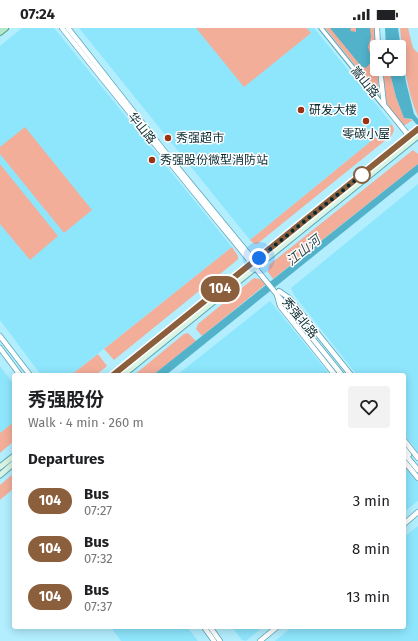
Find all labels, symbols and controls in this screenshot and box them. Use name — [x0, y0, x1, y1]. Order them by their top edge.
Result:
text: 07:24 — [20, 5, 55, 23]
map controls — [370, 40, 406, 76]
button: locate — [370, 40, 406, 76]
street label: 嵩山路 — [348, 64, 382, 100]
place label: 研发大楼 — [309, 103, 357, 117]
marker: 研发大楼 — [296, 105, 306, 115]
street label: 华山路 — [125, 110, 159, 146]
marker: 零碳小屋 — [361, 116, 371, 126]
place label: 零碳小屋 — [342, 127, 390, 141]
place label: 秀强超市 — [176, 131, 224, 145]
marker: 秀强超市 — [163, 133, 173, 143]
place label: 秀强股份微型消防站 — [160, 153, 268, 167]
marker: 秀强股份微型消防站 — [147, 155, 157, 165]
unlabelled marker — [353, 166, 371, 184]
water label: 江山河 — [283, 230, 326, 268]
your location — [249, 248, 269, 268]
line badge: 104 — [197, 276, 243, 302]
text: 104 — [209, 280, 231, 297]
street label: 秀强北路 — [279, 295, 321, 341]
button: heart — [348, 386, 390, 428]
text: 秀强股份 — [28, 388, 104, 411]
text: Walk · 4 min · 260 m — [28, 415, 144, 430]
text: Departures — [28, 450, 105, 468]
text: Bus — [84, 485, 109, 503]
text: 104 — [39, 492, 61, 509]
text: 3 min — [353, 492, 390, 510]
text: 07:27 — [84, 503, 112, 518]
text: Bus — [84, 533, 109, 551]
text: 104 — [39, 540, 61, 557]
text: 8 min — [352, 540, 390, 558]
text: 07:32 — [84, 551, 113, 566]
text: Bus — [84, 581, 109, 599]
text: 104 — [39, 588, 61, 605]
text: 13 min — [346, 588, 390, 606]
text: 07:37 — [84, 599, 112, 614]

